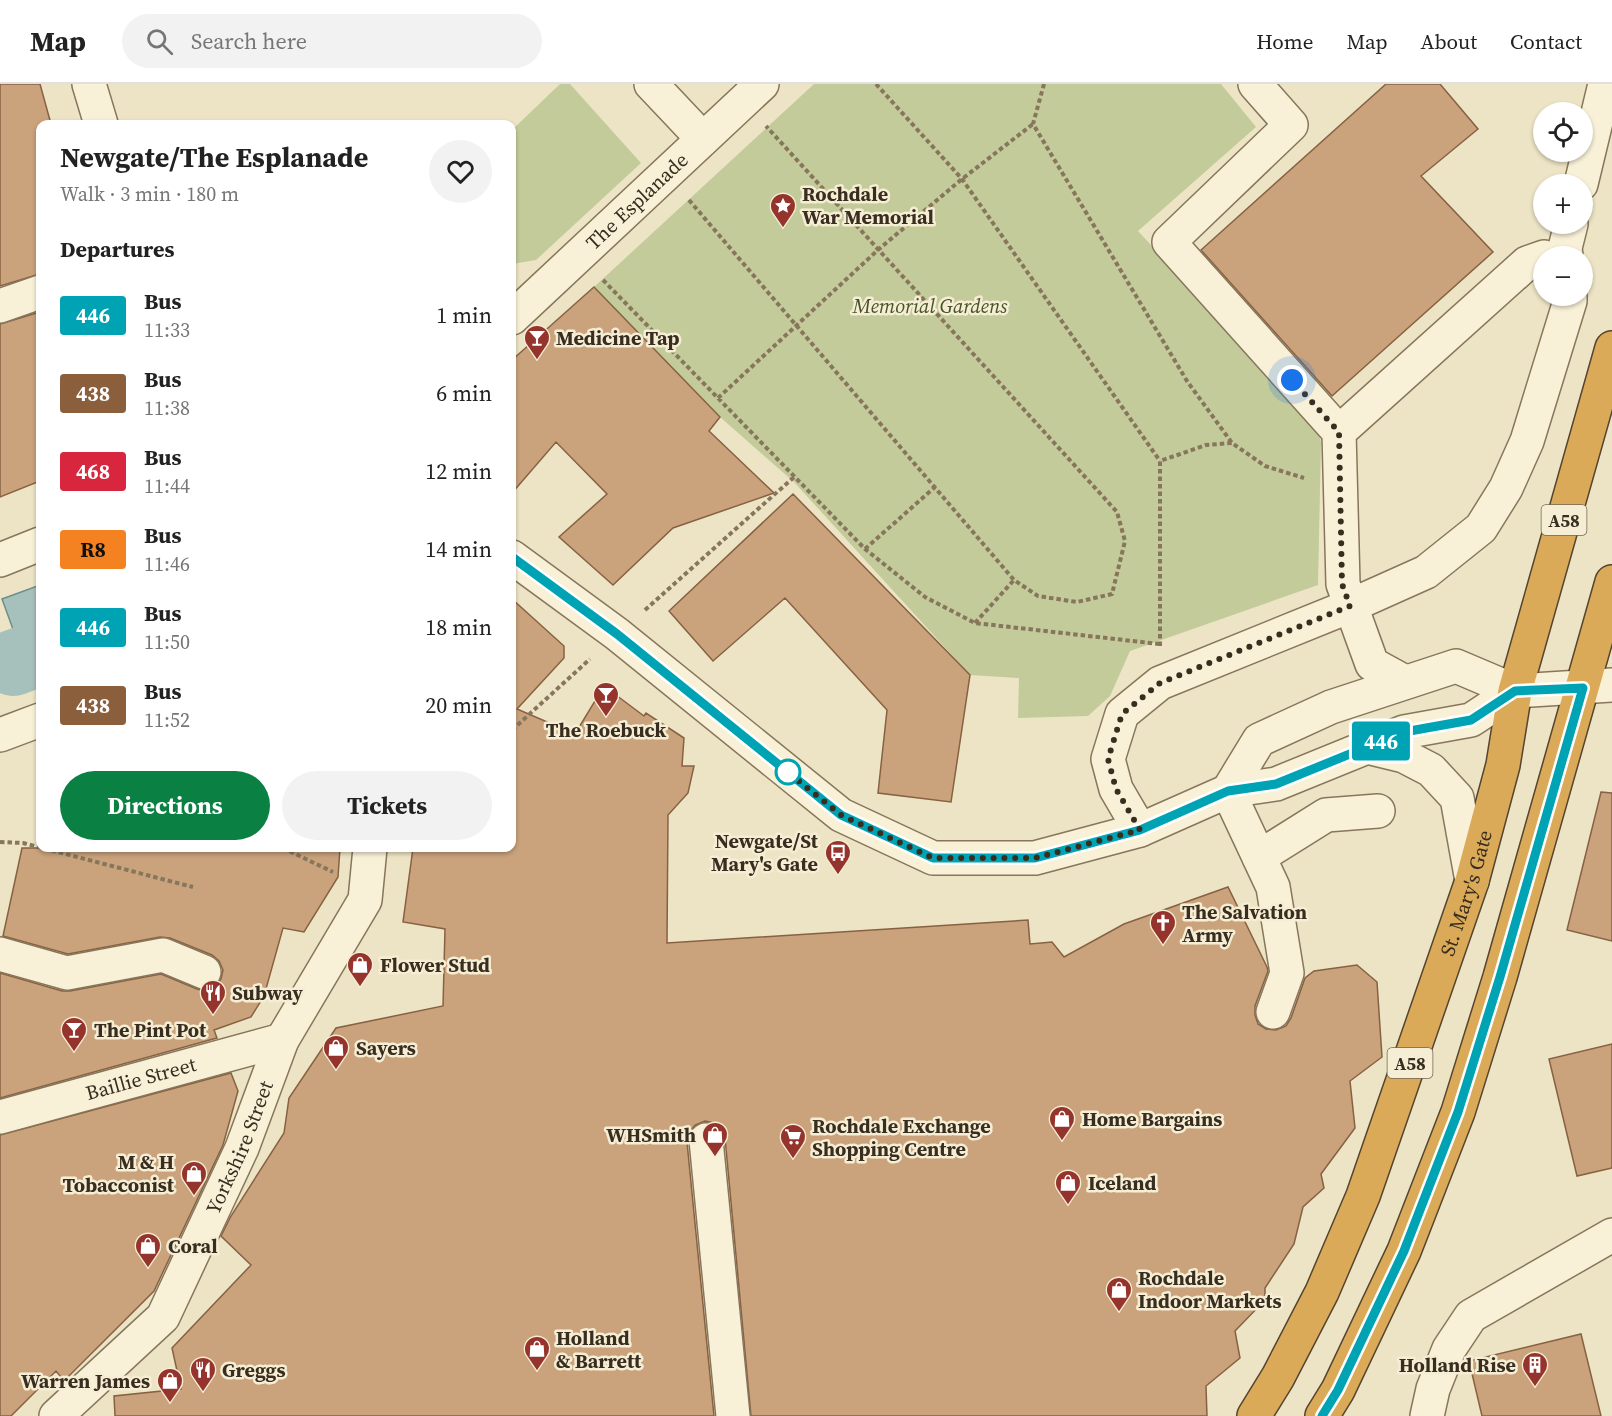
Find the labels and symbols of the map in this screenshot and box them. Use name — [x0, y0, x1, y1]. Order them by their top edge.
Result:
street label: The Esplanade — [580, 146, 694, 256]
place label: Rochdale War Memorial — [802, 180, 934, 231]
place icon: Rochdale War Memorial — [768, 191, 798, 229]
park label: Memorial Gardens — [852, 292, 1008, 320]
bar icon: Medicine Tap — [522, 323, 552, 361]
place label: Medicine Tap — [556, 324, 679, 352]
your location — [1277, 365, 1307, 395]
road number: A58 — [1542, 505, 1586, 535]
bar icon: The Roebuck — [591, 680, 621, 718]
place label: The Roebuck — [546, 716, 666, 744]
line badge: 446 — [1346, 722, 1416, 760]
unlabelled marker — [775, 759, 801, 785]
place label: Newgate/St Mary's Gate — [711, 827, 819, 878]
street label: St. Mary's Gate — [1433, 827, 1499, 960]
bus stop icon: Newgate/St Mary's Gate — [823, 838, 853, 876]
place label: The Salvation Army — [1182, 898, 1307, 949]
church icon: The Salvation Army — [1148, 908, 1178, 946]
shop icon: Flower Stud — [345, 950, 375, 988]
place label: Flower Stud — [380, 951, 490, 979]
restaurant icon: Subway — [198, 978, 228, 1016]
place label: Subway — [232, 979, 303, 1007]
bar icon: The Pint Pot — [59, 1015, 89, 1053]
place label: The Pint Pot — [94, 1016, 207, 1044]
shop icon: Sayers — [321, 1033, 351, 1071]
place label: Sayers — [356, 1034, 416, 1062]
road number: A58 — [1388, 1048, 1432, 1078]
street label: Baillie Street — [83, 1050, 200, 1107]
street label: Yorkshire Street — [199, 1076, 280, 1219]
shop icon: Home Bargains — [1047, 1104, 1077, 1142]
place label: Home Bargains — [1082, 1105, 1222, 1133]
place label: Rochdale Exchange Shopping Centre — [812, 1112, 991, 1163]
shop icon: WHSmith — [700, 1120, 730, 1158]
place label: WHSmith — [606, 1121, 696, 1149]
supermarket icon: Rochdale Exchange Shopping Centre — [778, 1122, 808, 1160]
place label: M & H Tobacconist — [63, 1148, 175, 1199]
shop icon: M & H Tobacconist — [179, 1159, 209, 1197]
shop icon: Iceland — [1053, 1168, 1083, 1206]
place label: Iceland — [1088, 1169, 1157, 1197]
shop icon: Coral — [133, 1231, 163, 1269]
place label: Coral — [168, 1232, 218, 1260]
place label: Rochdale Indoor Markets — [1138, 1264, 1282, 1315]
shop icon: Rochdale Indoor Markets — [1104, 1275, 1134, 1313]
place label: Holland & Barrett — [556, 1324, 642, 1375]
shop icon: Holland & Barrett — [522, 1334, 552, 1372]
building icon: Holland Rise — [1520, 1350, 1550, 1388]
place label: Holland Rise — [1399, 1351, 1516, 1379]
restaurant icon: Greggs — [188, 1355, 218, 1393]
place label: Greggs — [222, 1356, 286, 1384]
shop icon: Warren James — [155, 1366, 185, 1404]
place label: Warren James — [21, 1367, 150, 1395]

